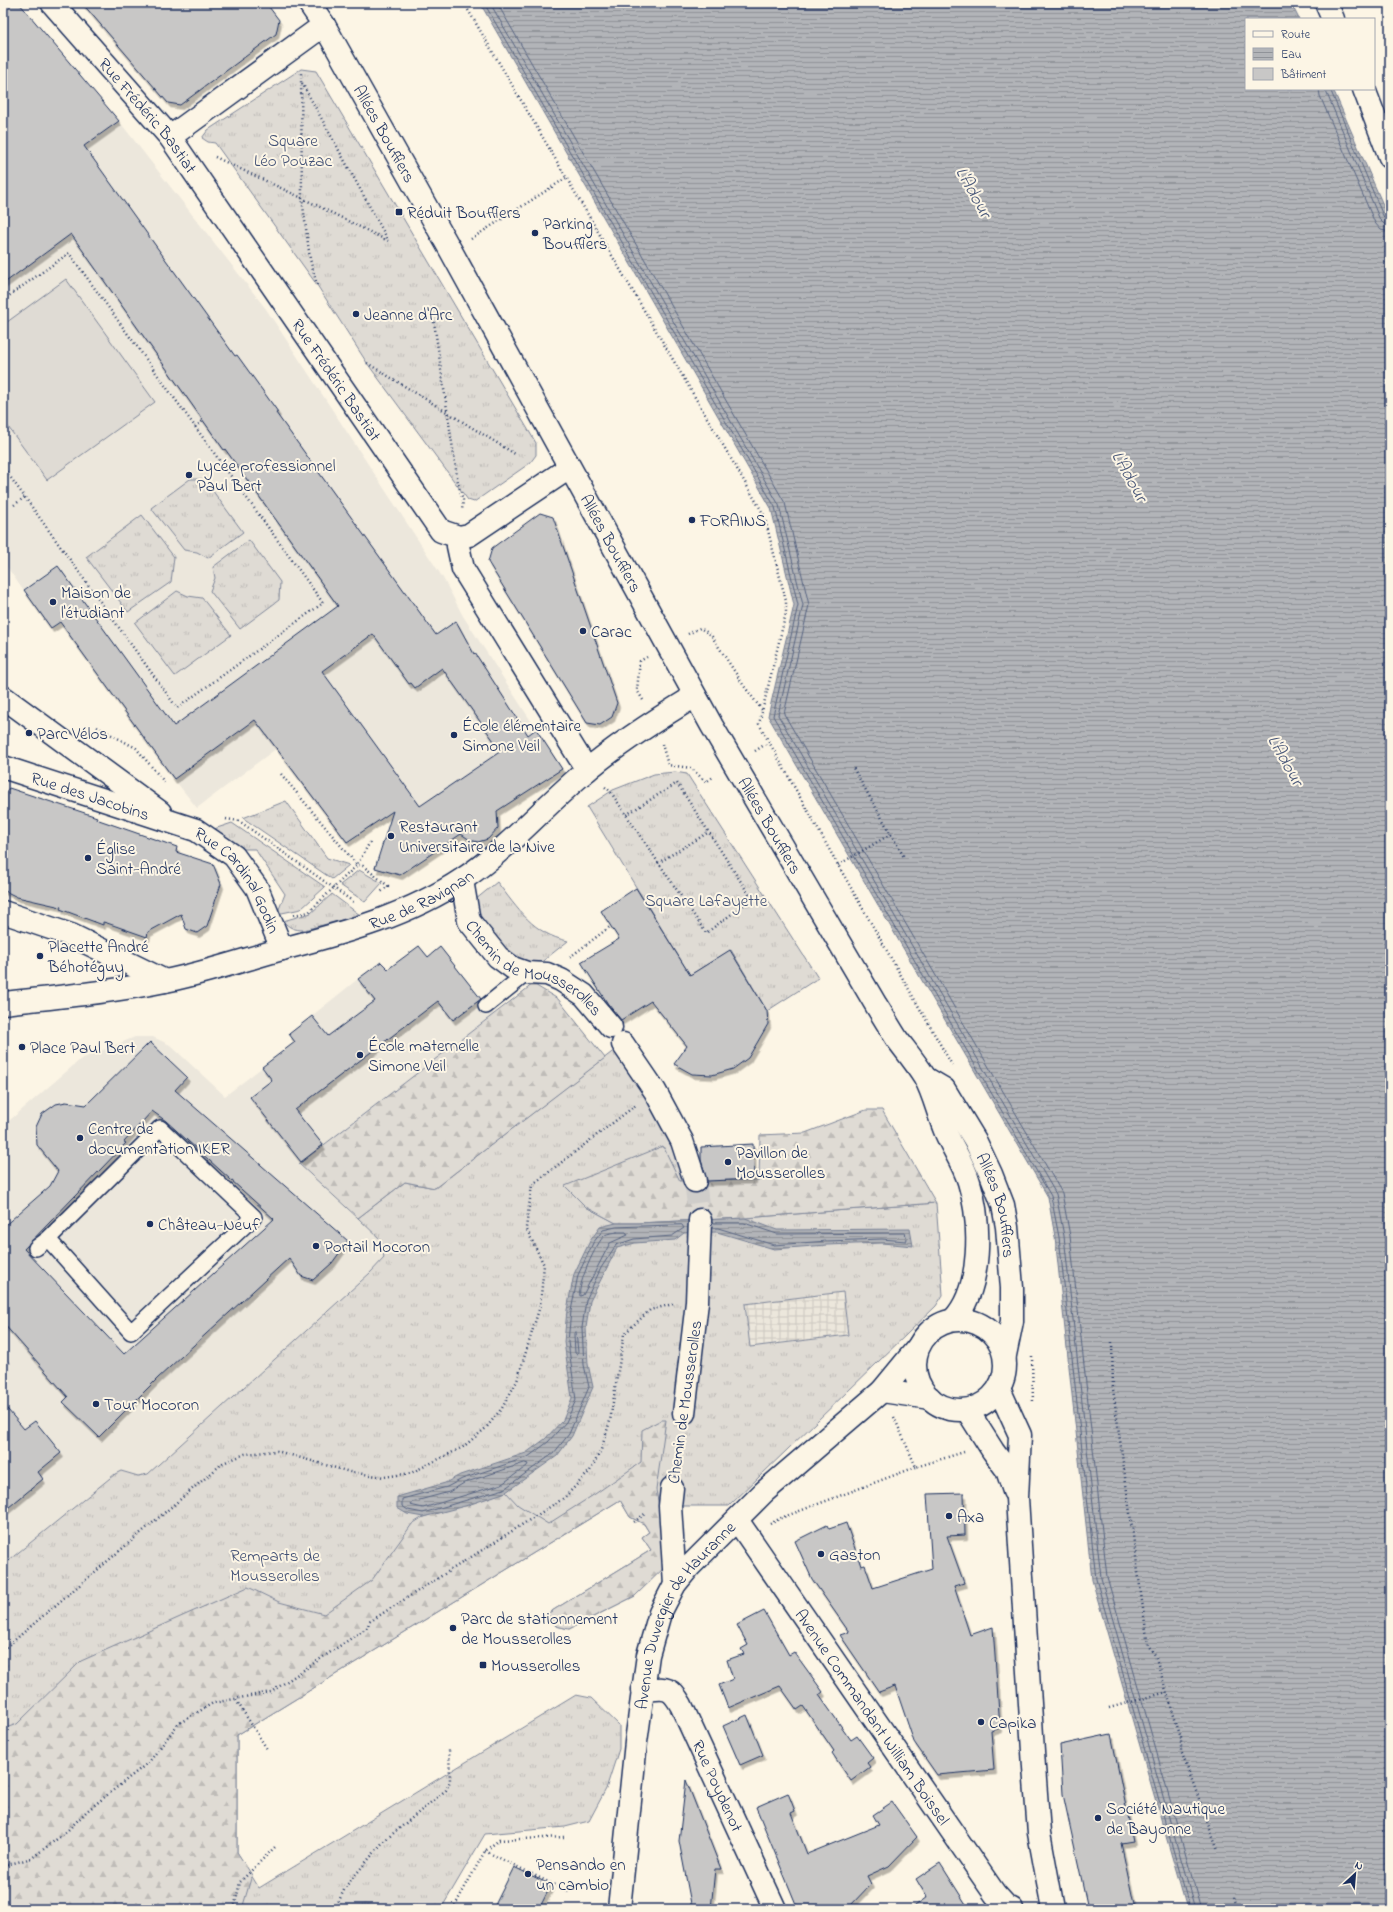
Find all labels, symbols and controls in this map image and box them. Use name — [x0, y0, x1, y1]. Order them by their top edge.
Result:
legend — [1245, 18, 1375, 90]
text: Route — [1281, 26, 1311, 44]
text: Eau — [1281, 46, 1302, 64]
street label: Rue Frédéric Bastiat — [92, 53, 203, 179]
text: Bâtiment — [1280, 66, 1326, 84]
street label: Allées Boufflers — [346, 81, 421, 188]
park label: Square Léo Pouzac — [254, 129, 333, 174]
water label: L'Adour — [948, 163, 998, 225]
place label: Réduit Boufflers — [407, 201, 521, 226]
marker: Réduit Boufflers — [394, 207, 404, 217]
place label: Parking Boufflers — [542, 212, 607, 257]
marker: Parking Boufflers — [530, 228, 540, 238]
place label: Jeanne d'Arc — [364, 303, 453, 328]
marker: Jeanne d'Arc — [351, 309, 361, 319]
street label: Rue Frédéric Bastiat — [285, 314, 387, 447]
water label: L'Adour — [1104, 447, 1154, 509]
place label: Lycée professionnel Paul Bert — [197, 454, 336, 499]
marker: Lycée professionnel Paul Bert — [184, 470, 194, 480]
street label: Allées Boufflers — [573, 490, 647, 597]
place label: FORAINS — [699, 509, 766, 534]
marker: FORAINS — [687, 515, 697, 525]
place label: Maison de l'étudiant — [61, 581, 131, 626]
marker: Maison de l'étudiant — [48, 597, 58, 607]
place label: Carac — [591, 620, 632, 645]
marker: Carac — [578, 626, 588, 636]
place label: École élémentaire Simone Veil — [462, 714, 581, 759]
place label: Parc Vélos — [37, 722, 108, 747]
marker: Parc Vélos — [24, 728, 34, 738]
marker: École élémentaire Simone Veil — [449, 730, 459, 740]
water label: L'Adour — [1260, 731, 1310, 793]
street label: Rue des Jacobins — [27, 766, 153, 828]
street label: Allées Boufflers — [731, 773, 807, 879]
place label: Restaurant Universitaire de la Nive — [399, 815, 555, 860]
street label: Rue Cardinal Godin — [189, 821, 285, 938]
marker: Restaurant Universitaire de la Nive — [386, 831, 396, 841]
place label: Église Saint-André — [96, 837, 181, 882]
marker: Église Saint-André — [83, 853, 93, 863]
street label: Rue de Ravignan — [366, 864, 479, 937]
park label: Square Lafayette — [645, 889, 768, 915]
street label: Chemin de Mousserolles — [459, 915, 607, 1022]
place label: Placette André Béhotéguy — [47, 935, 149, 982]
marker: Placette André Béhotéguy — [35, 951, 45, 961]
place label: École maternelle Simone Veil — [368, 1034, 480, 1079]
place label: Place Paul Bert — [30, 1036, 135, 1061]
marker: Place Paul Bert — [17, 1042, 27, 1052]
marker: École maternelle Simone Veil — [355, 1050, 365, 1060]
place label: Centre de documentation IKER — [88, 1117, 230, 1162]
marker: Centre de documentation IKER — [75, 1133, 85, 1143]
place label: Pavillon de Mousserolles — [736, 1141, 825, 1186]
street label: Allées Boufflers — [969, 1149, 1020, 1259]
marker: Pavillon de Mousserolles — [723, 1157, 733, 1167]
place label: Château-Neuf — [158, 1213, 260, 1238]
marker: Château-Neuf — [145, 1219, 155, 1229]
place label: Portail Mocoron — [324, 1235, 430, 1260]
marker: Portail Mocoron — [311, 1241, 321, 1251]
street label: Chemin de Mousserolles — [662, 1319, 709, 1485]
place label: Tour Mocoron — [104, 1393, 199, 1418]
marker: Tour Mocoron — [91, 1399, 101, 1409]
place label: Axa — [957, 1505, 984, 1530]
marker: Axa — [944, 1511, 954, 1521]
street label: Avenue Duvergier de Hauranne — [630, 1516, 742, 1711]
place label: Gaston — [829, 1543, 880, 1568]
park label: Remparts de Mousserolles — [230, 1544, 320, 1589]
marker: Gaston — [816, 1549, 826, 1559]
street label: Avenue Commandant William Boissel — [788, 1604, 955, 1831]
place label: Parc de stationnement de Mousserolles — [461, 1607, 618, 1652]
marker: Parc de stationnement de Mousserolles — [448, 1623, 458, 1633]
place label: Mousserolles — [491, 1654, 580, 1679]
marker: Mousserolles — [478, 1660, 488, 1670]
place label: Capika — [989, 1711, 1036, 1736]
marker: Capika — [976, 1717, 986, 1727]
street label: Rue Poydenot — [685, 1736, 749, 1837]
place label: Société Nautique de Bayonne — [1106, 1797, 1225, 1843]
marker: Société Nautique de Bayonne — [1093, 1813, 1103, 1823]
place label: Pensando en un cambio — [536, 1853, 626, 1898]
north arrow — [1335, 1854, 1375, 1894]
text: N — [1352, 1857, 1366, 1875]
marker: Pensando en un cambio — [523, 1869, 533, 1879]

